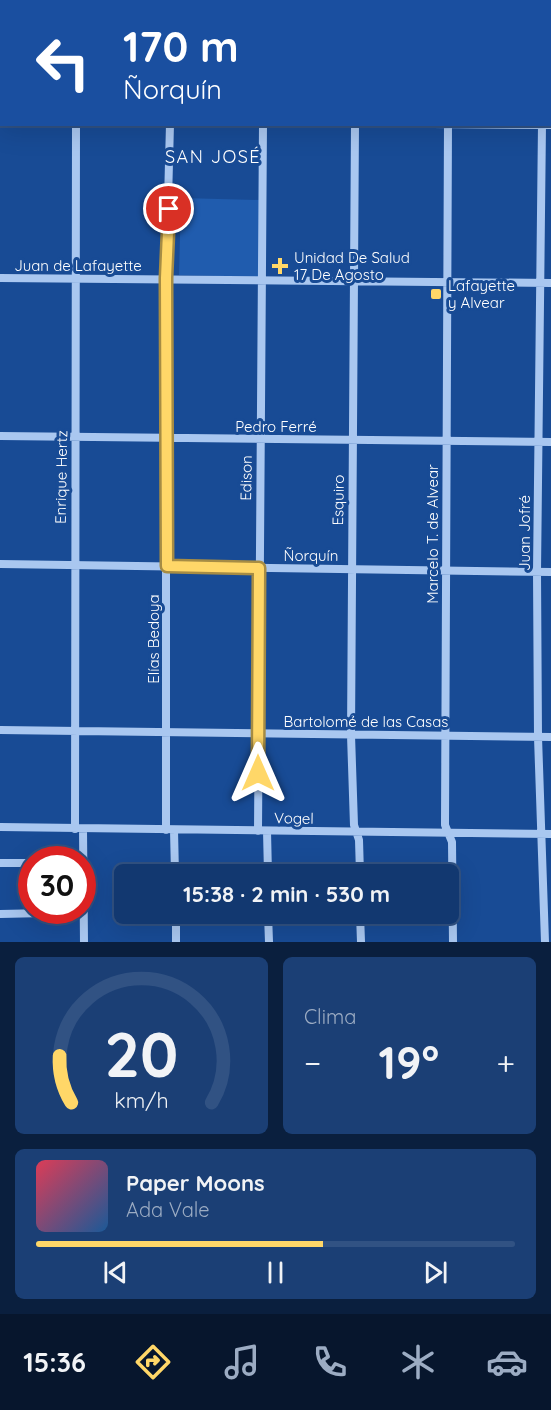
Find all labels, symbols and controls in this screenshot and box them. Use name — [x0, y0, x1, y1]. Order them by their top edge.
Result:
text: 170 m — [123, 20, 239, 73]
icon: left — [24, 24, 102, 102]
text: Ñorquín — [123, 72, 222, 106]
district label: SAN JOSÉ — [165, 145, 261, 168]
pin — [143, 183, 194, 234]
icon: arrive — [152, 192, 185, 225]
place label: Unidad De Salud 17 De Agosto — [294, 248, 410, 284]
street label: Juan de Lafayette — [14, 256, 142, 275]
marker: Unidad De Salud 17 De Agosto — [271, 257, 289, 275]
place label: Lafayette y Alvear — [448, 276, 515, 312]
marker: Lafayette y Alvear — [429, 287, 443, 301]
street label: Pedro Ferré — [235, 417, 317, 436]
street label: Enrique Hertz — [51, 430, 71, 524]
street label: Edison — [236, 455, 256, 501]
street label: Marcelo T. de Alvear — [423, 464, 442, 604]
street label: Esquiro — [328, 474, 348, 526]
street label: Juan Jofré — [515, 495, 534, 571]
street label: Ñorquín — [284, 546, 338, 565]
street label: Elías Bedoya — [144, 594, 163, 684]
street label: Bartolomé de las Casas — [284, 712, 448, 731]
position arrow — [226, 741, 290, 805]
street label: Vogel — [274, 808, 314, 828]
speed limit sign: 30 — [18, 846, 96, 924]
text: 15:38 · 2 min · 530 m — [183, 880, 390, 908]
text: Clima — [304, 1004, 356, 1029]
text: 20 — [105, 1015, 178, 1093]
text: 19° — [378, 1034, 439, 1090]
text: − — [304, 1042, 321, 1083]
text: + — [496, 1042, 515, 1083]
text: km/h — [114, 1087, 169, 1113]
text: Paper Moons — [126, 1169, 265, 1197]
text: Ada Vale — [126, 1197, 210, 1222]
icon: previous — [99, 1256, 132, 1289]
icon: pause — [259, 1256, 292, 1289]
icon: next — [419, 1256, 452, 1289]
icon: directions — [132, 1341, 174, 1383]
icon: music — [221, 1341, 263, 1383]
icon: phone — [309, 1341, 351, 1383]
icon: climate — [397, 1341, 439, 1383]
icon: car — [486, 1341, 528, 1383]
text: 15:36 — [23, 1345, 86, 1379]

